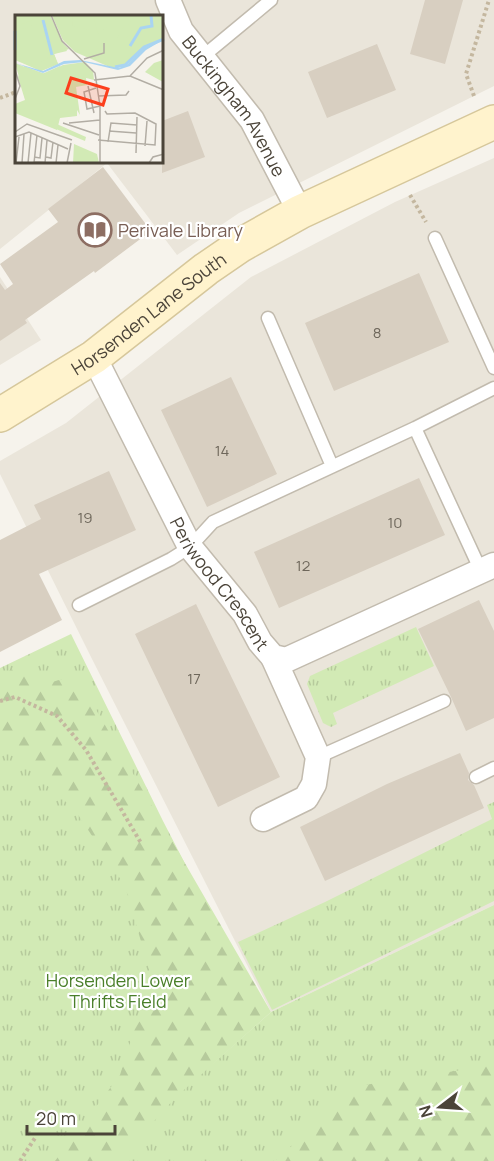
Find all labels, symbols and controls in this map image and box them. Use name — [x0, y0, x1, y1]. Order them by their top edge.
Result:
inset map — [15, 15, 164, 164]
street label: Buckingham Avenue — [177, 30, 291, 181]
library icon: Perivale Library — [77, 212, 113, 248]
place label: Perivale Library — [118, 218, 243, 242]
street label: Horsenden Lane South — [66, 247, 231, 380]
house number: 8 — [373, 322, 381, 343]
house number: 14 — [215, 440, 229, 461]
house number: 19 — [77, 507, 93, 528]
house number: 10 — [388, 512, 403, 533]
street label: Periwood Crescent — [165, 513, 274, 656]
house number: 12 — [296, 555, 310, 576]
house number: 17 — [187, 668, 201, 689]
park label: Horsenden Lower Thrifts Field — [46, 968, 191, 1013]
north arrow — [410, 1077, 470, 1137]
scale bar — [27, 1098, 116, 1136]
text: N — [413, 1103, 438, 1120]
text: 20 m — [36, 1106, 76, 1130]

